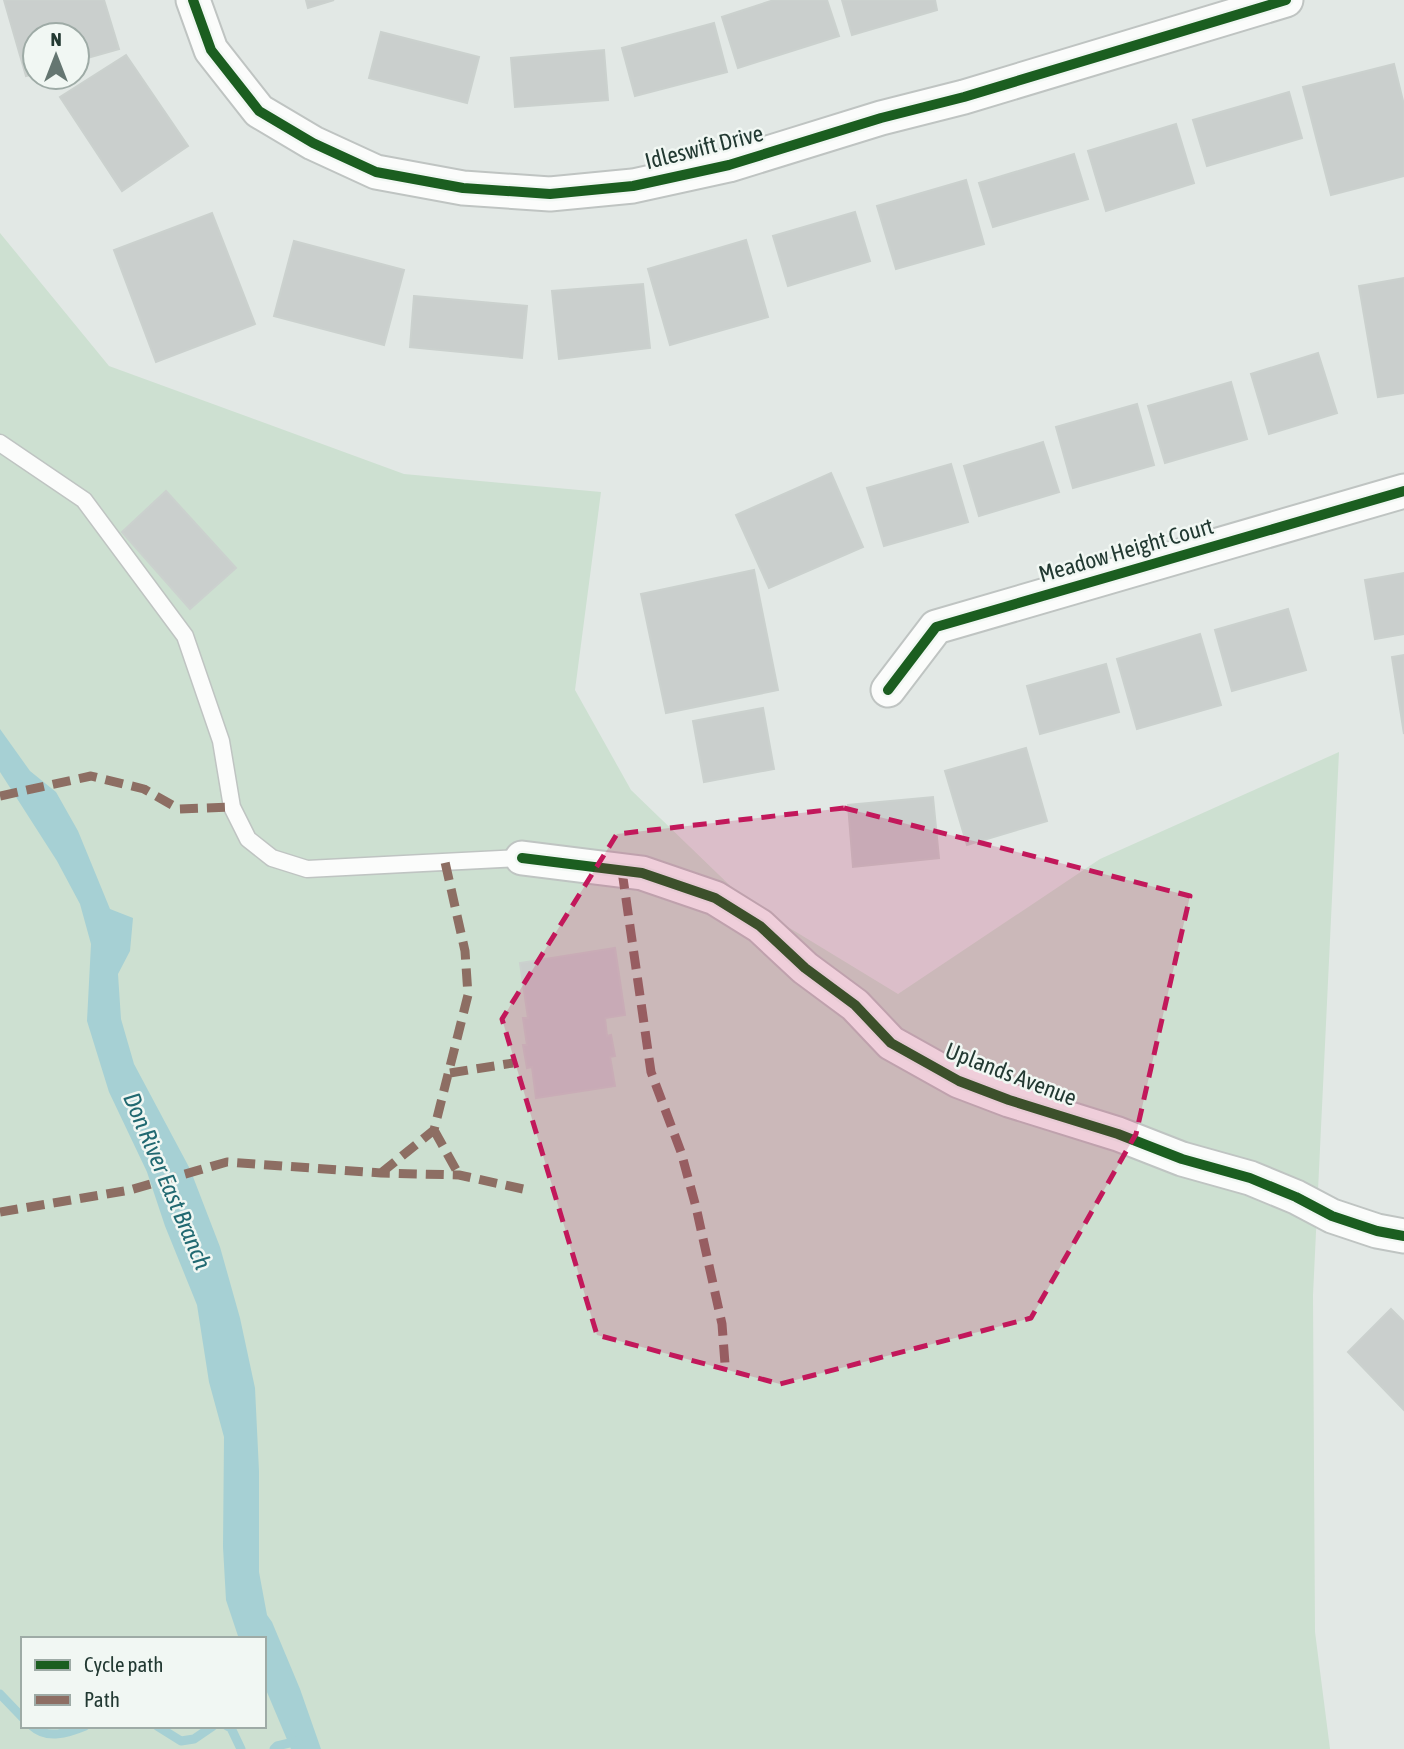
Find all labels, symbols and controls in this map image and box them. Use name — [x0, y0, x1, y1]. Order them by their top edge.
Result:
north arrow — [21, 21, 91, 91]
text: N — [50, 28, 62, 50]
street label: Idleswift Drive — [642, 120, 766, 174]
street label: Meadow Height Court — [1036, 513, 1216, 587]
street label: Uplands Avenue — [942, 1037, 1080, 1111]
water label: Don River East Branch — [118, 1088, 217, 1273]
legend — [21, 1637, 266, 1728]
text: Cycle path — [84, 1652, 163, 1676]
text: Path — [84, 1687, 120, 1711]

